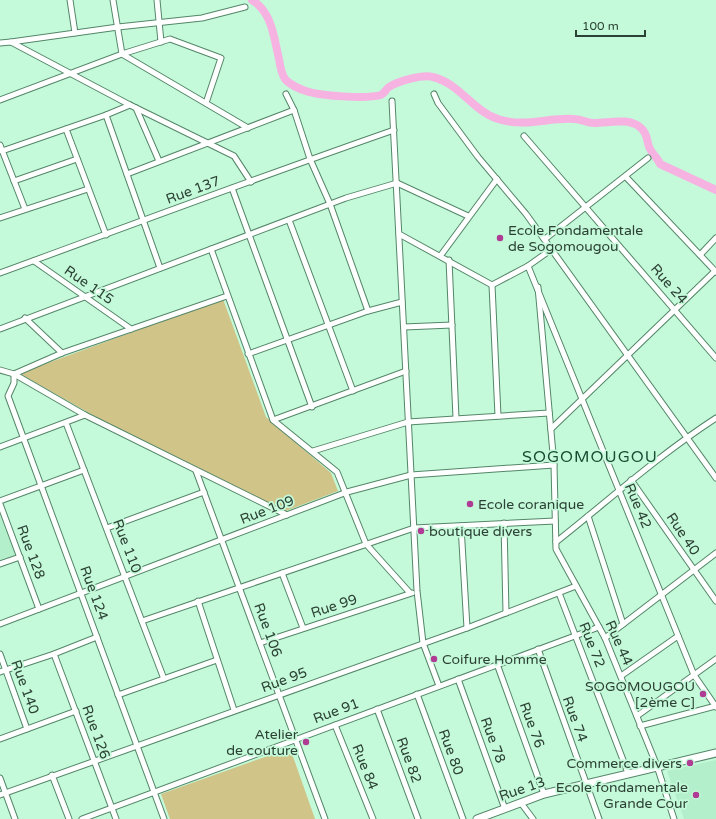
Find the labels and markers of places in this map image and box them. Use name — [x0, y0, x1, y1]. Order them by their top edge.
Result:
place label: Ecole Fondamentale de Sogomougou — [508, 222, 643, 255]
marker: Ecole Fondamentale de Sogomougou — [495, 233, 505, 243]
place label: Ecole coranique — [478, 496, 584, 513]
marker: Ecole coranique — [465, 499, 475, 509]
place label: boutique divers — [429, 523, 533, 540]
marker: boutique divers — [416, 526, 426, 536]
place label: Coifure Homme — [442, 651, 547, 668]
marker: Coifure Homme — [429, 654, 439, 664]
place label: SOGOMOUGOU [2ème C] — [585, 678, 695, 711]
marker: SOGOMOUGOU [2ème C] — [698, 689, 708, 699]
place label: Atelier de couture — [226, 726, 299, 759]
marker: Atelier de couture — [301, 737, 311, 747]
place label: Commerce divers — [567, 755, 682, 772]
marker: Commerce divers — [685, 758, 695, 768]
place label: Ecole fondamentale Grande Cour — [556, 779, 689, 812]
marker: Ecole fondamentale Grande Cour — [691, 790, 701, 800]

